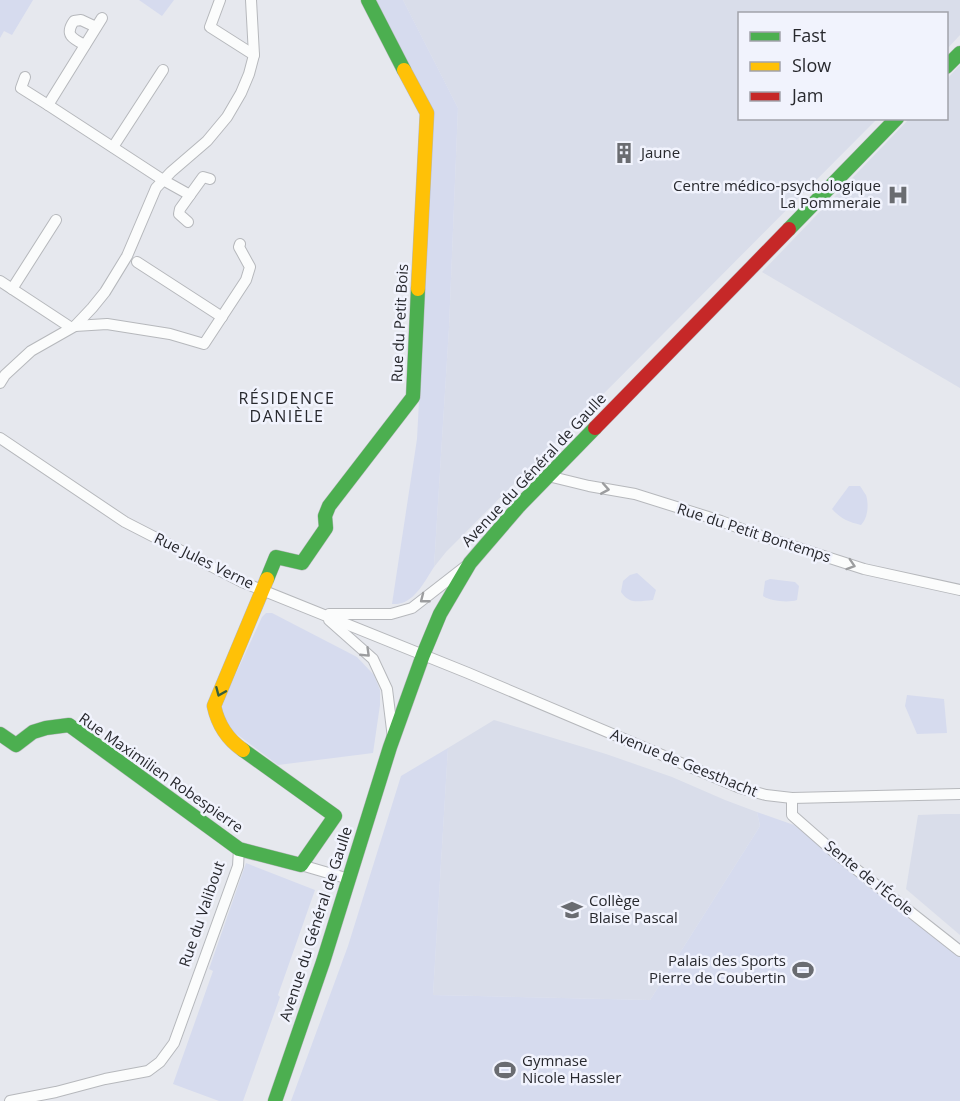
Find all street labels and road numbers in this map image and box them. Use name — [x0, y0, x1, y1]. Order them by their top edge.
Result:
street label: Rue du Petit Bois — [386, 263, 412, 383]
street label: Avenue du Général de Gaulle — [457, 388, 610, 551]
street label: Rue du Petit Bontemps — [675, 498, 834, 566]
street label: Rue Jules Verne — [151, 527, 258, 593]
street label: Rue Maximilien Robespierre — [76, 708, 248, 837]
street label: Avenue de Geesthacht — [608, 723, 761, 801]
street label: Avenue du Général de Gaulle — [274, 824, 356, 1024]
street label: Sente de l'École — [821, 835, 918, 919]
street label: Rue du Valibout — [174, 858, 229, 969]

